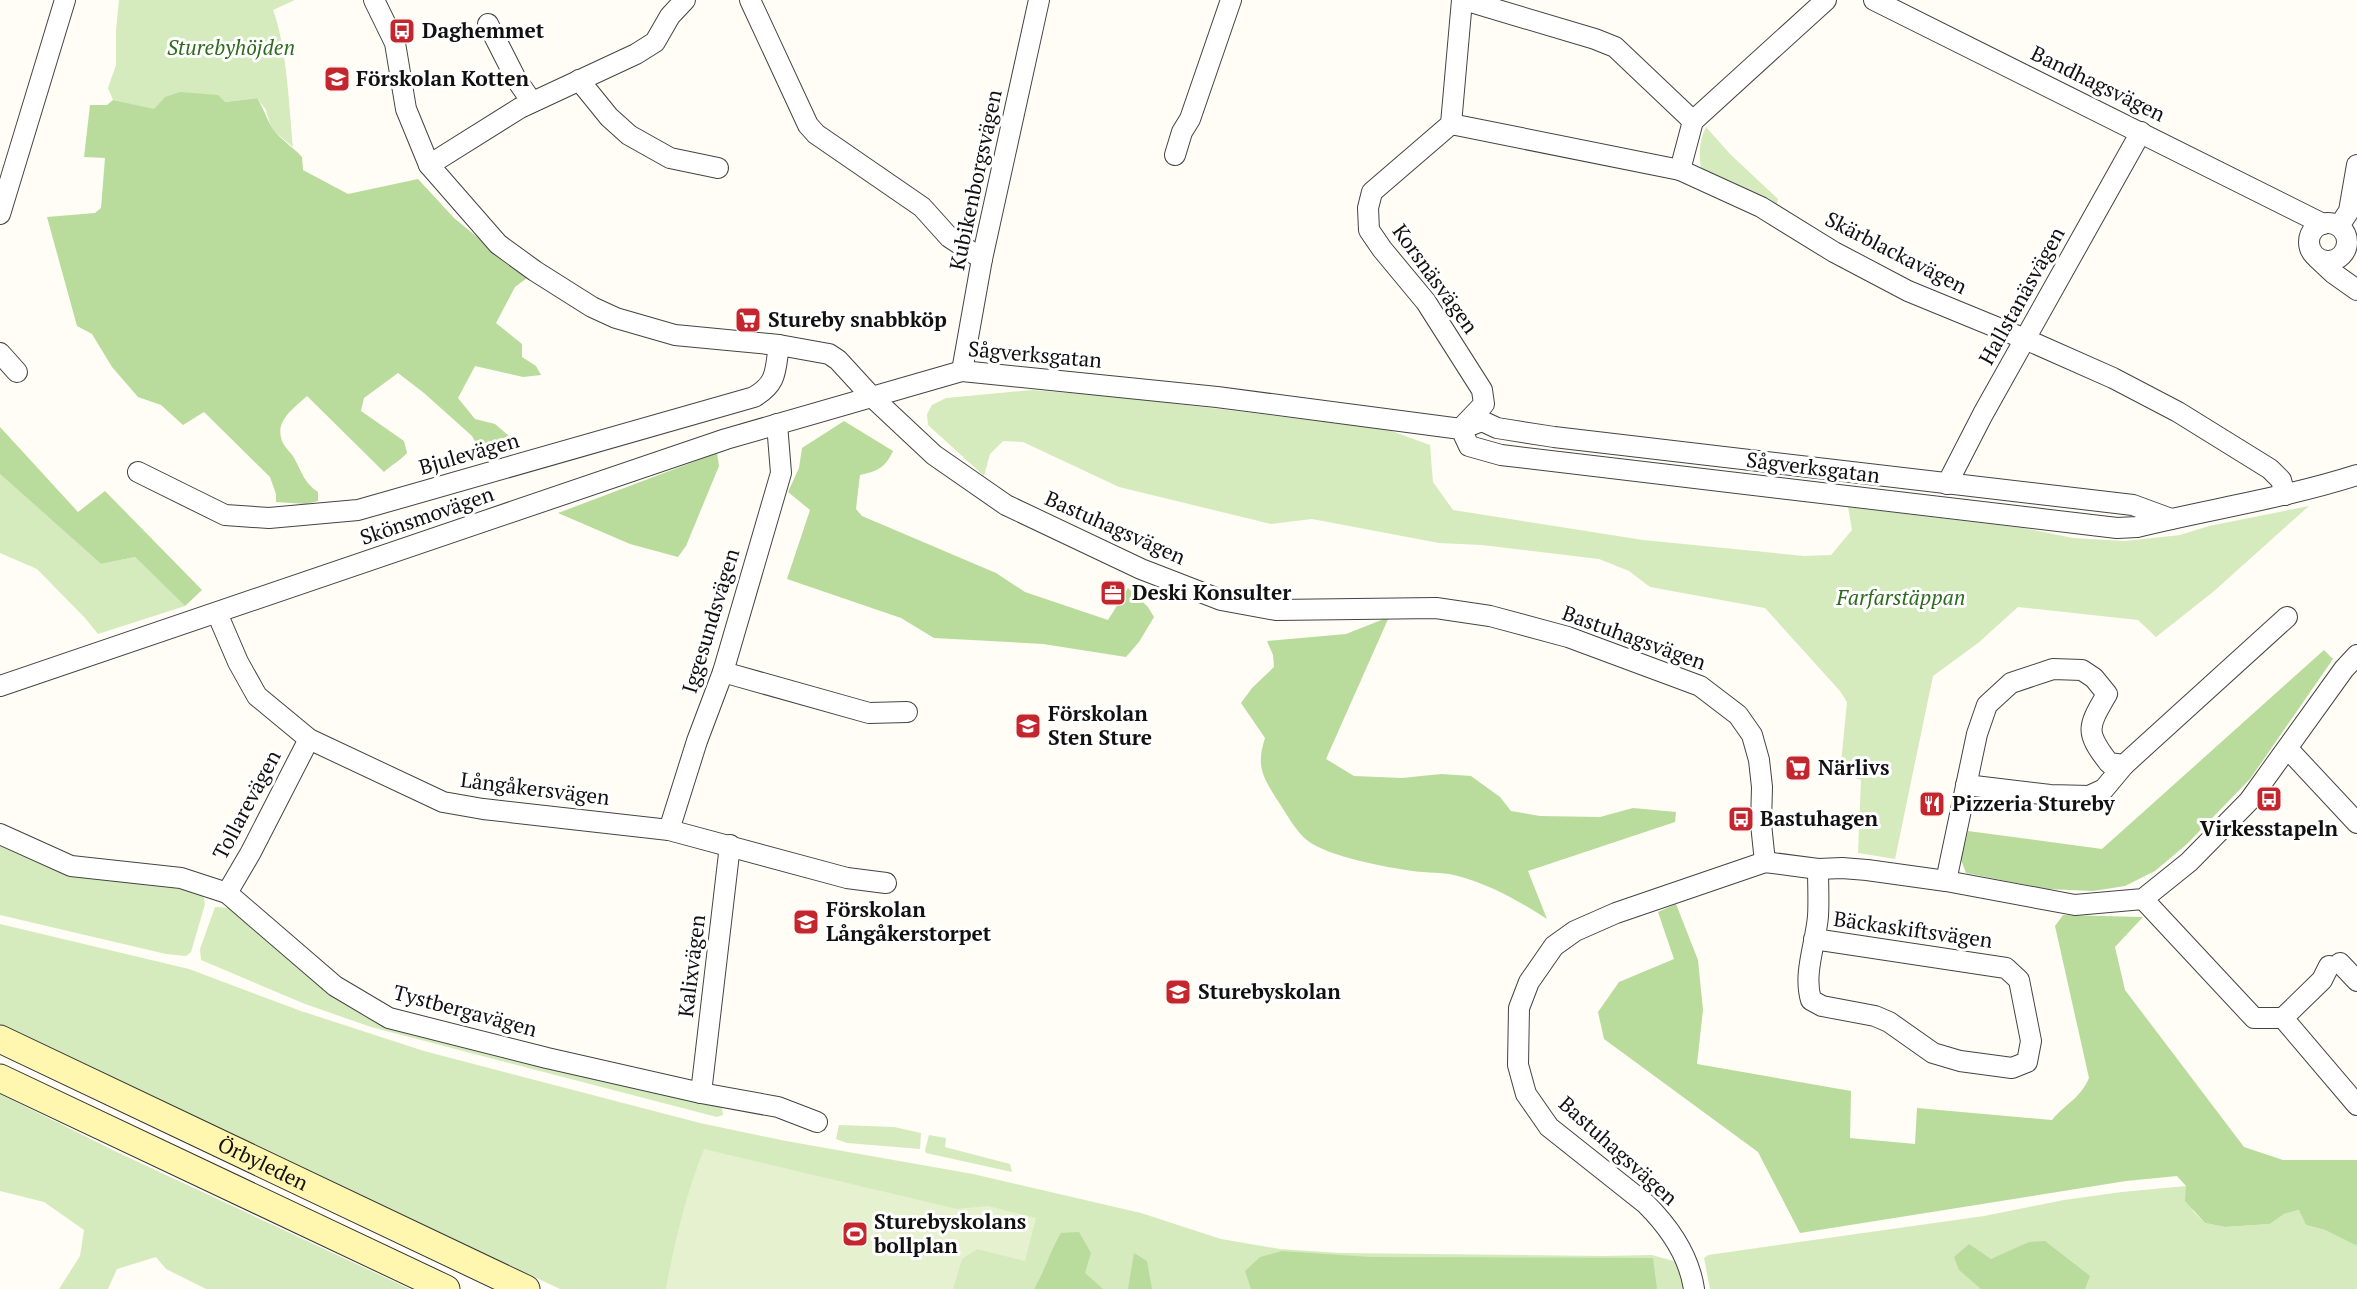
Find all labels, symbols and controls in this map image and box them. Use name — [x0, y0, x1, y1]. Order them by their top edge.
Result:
bus stop icon: Daghemmet — [387, 16, 417, 46]
place label: Daghemmet — [422, 16, 545, 44]
park label: Sturebyhöjden — [167, 33, 295, 61]
street label: Bandhagsvägen — [2027, 39, 2171, 128]
school or university icon: Förskolan Kotten — [322, 64, 352, 94]
place label: Förskolan Kotten — [356, 64, 530, 92]
street label: Kubikenborgsvägen — [942, 87, 1008, 273]
street label: Skärblackavägen — [1821, 204, 1973, 300]
street label: Korsnäsvägen — [1387, 218, 1485, 339]
street label: Hallstanäsvägen — [1972, 221, 2071, 369]
supermarket icon: Stureby snabbköp — [733, 305, 763, 335]
place label: Stureby snabbköp — [768, 305, 947, 333]
street label: Sågverksgatan — [967, 334, 1104, 374]
street label: Bjulevägen — [415, 425, 523, 481]
street label: Sågverksgatan — [1745, 445, 1882, 489]
street label: Skönsmovägen — [356, 479, 498, 551]
street label: Bastuhagsvägen — [1041, 484, 1190, 571]
street label: Iggesundsvägen — [675, 545, 745, 696]
office icon: Deski Konsulter — [1098, 578, 1128, 608]
place label: Deski Konsulter — [1132, 578, 1291, 606]
park label: Farfarstäppan — [1836, 583, 1965, 611]
street label: Bastuhagsvägen — [1559, 598, 1711, 676]
place label: Förskolan Sten Sture — [1048, 699, 1152, 751]
school or university icon: Förskolan Sten Sture — [1013, 711, 1043, 741]
street label: Tollarevägen — [206, 744, 287, 864]
supermarket icon: Närlivs — [1783, 753, 1813, 783]
place label: Närlivs — [1818, 753, 1889, 781]
street label: Långåkersvägen — [459, 765, 612, 811]
bus stop icon: Virkesstapeln — [2254, 784, 2284, 814]
restaurant icon: Pizzeria Stureby — [1917, 789, 1947, 819]
place label: Pizzeria Stureby — [1952, 789, 2116, 817]
bus stop icon: Bastuhagen — [1726, 804, 1756, 834]
place label: Bastuhagen — [1760, 804, 1879, 832]
place label: Virkesstapeln — [2200, 814, 2339, 842]
place label: Förskolan Långåkerstorpet — [826, 895, 992, 947]
street label: Bäckaskiftsvägen — [1832, 904, 1995, 954]
school or university icon: Förskolan Långåkerstorpet — [791, 907, 821, 937]
street label: Kalixvägen — [671, 913, 711, 1019]
street label: Tystbergavägen — [390, 977, 541, 1043]
school or university icon: Sturebyskolan — [1163, 977, 1193, 1007]
place label: Sturebyskolan — [1198, 977, 1341, 1005]
street label: Bastuhagsvägen — [1553, 1089, 1684, 1211]
street label: Örbyleden — [213, 1130, 314, 1197]
place label: Sturebyskolans bollplan — [873, 1207, 1026, 1259]
sports icon: Sturebyskolans bollplan — [840, 1219, 870, 1249]

